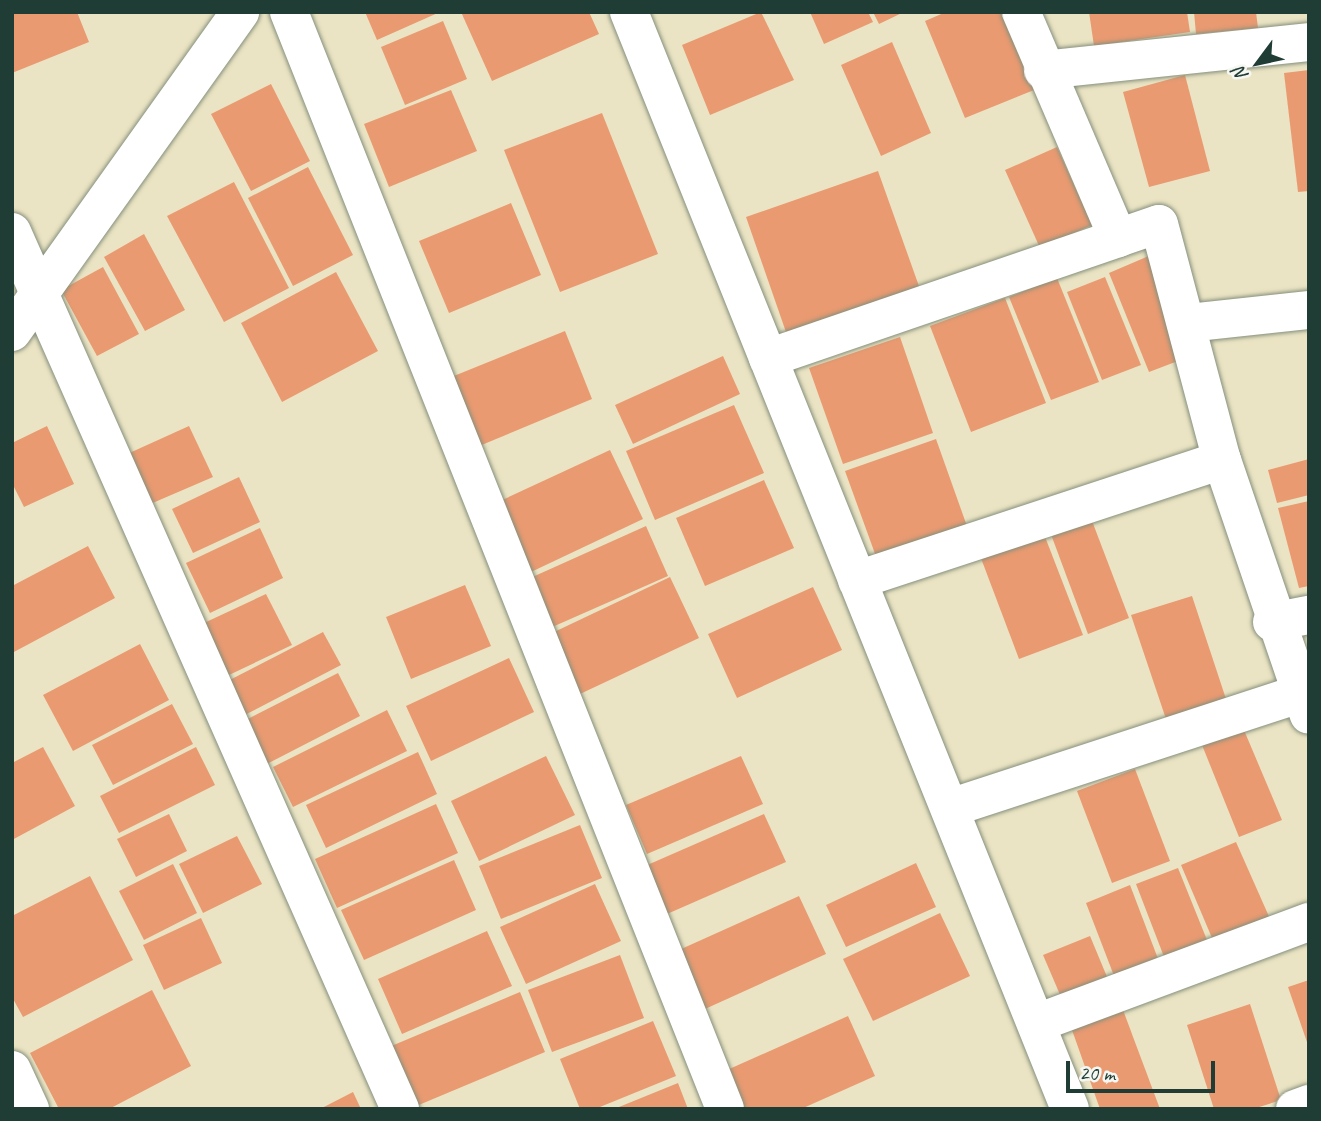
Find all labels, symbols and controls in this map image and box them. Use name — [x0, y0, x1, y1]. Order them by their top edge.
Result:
north arrow — [1223, 28, 1293, 98]
text: N — [1227, 63, 1254, 86]
scale bar — [1069, 1048, 1218, 1092]
text: 20 m — [1079, 1060, 1115, 1086]

